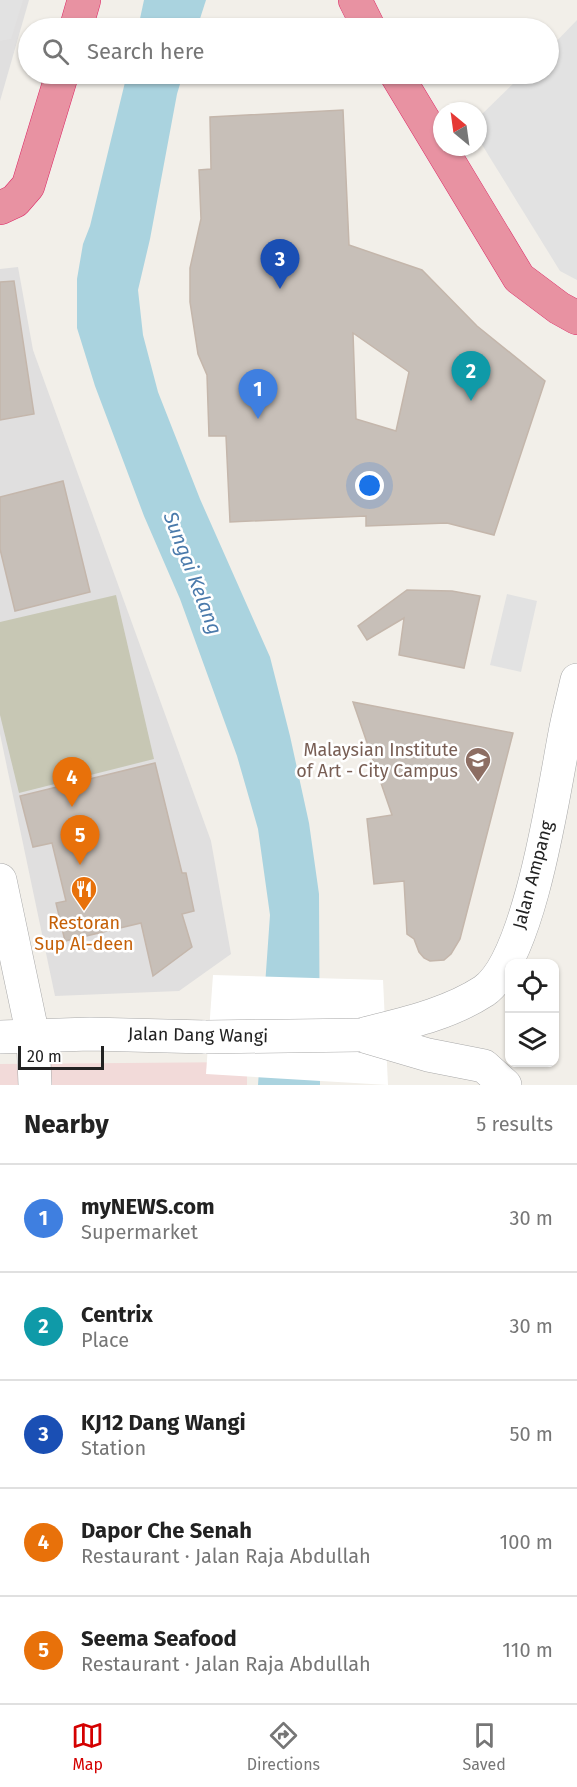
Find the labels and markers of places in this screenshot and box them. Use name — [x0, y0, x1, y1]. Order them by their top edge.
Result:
pin: 3 — [260, 240, 300, 289]
pin: 2 — [452, 352, 490, 401]
pin: 1 — [238, 370, 278, 419]
place label: Malaysian Institute of Art - City Campus — [296, 739, 458, 782]
school or university icon: Malaysian Institute of Art - City Campus — [463, 745, 493, 783]
pin: 4 — [52, 758, 92, 807]
pin: 5 — [60, 816, 100, 865]
restaurant icon: Restoran Sup Al-deen — [69, 874, 99, 912]
place label: Restoran Sup Al-deen — [34, 912, 134, 955]

